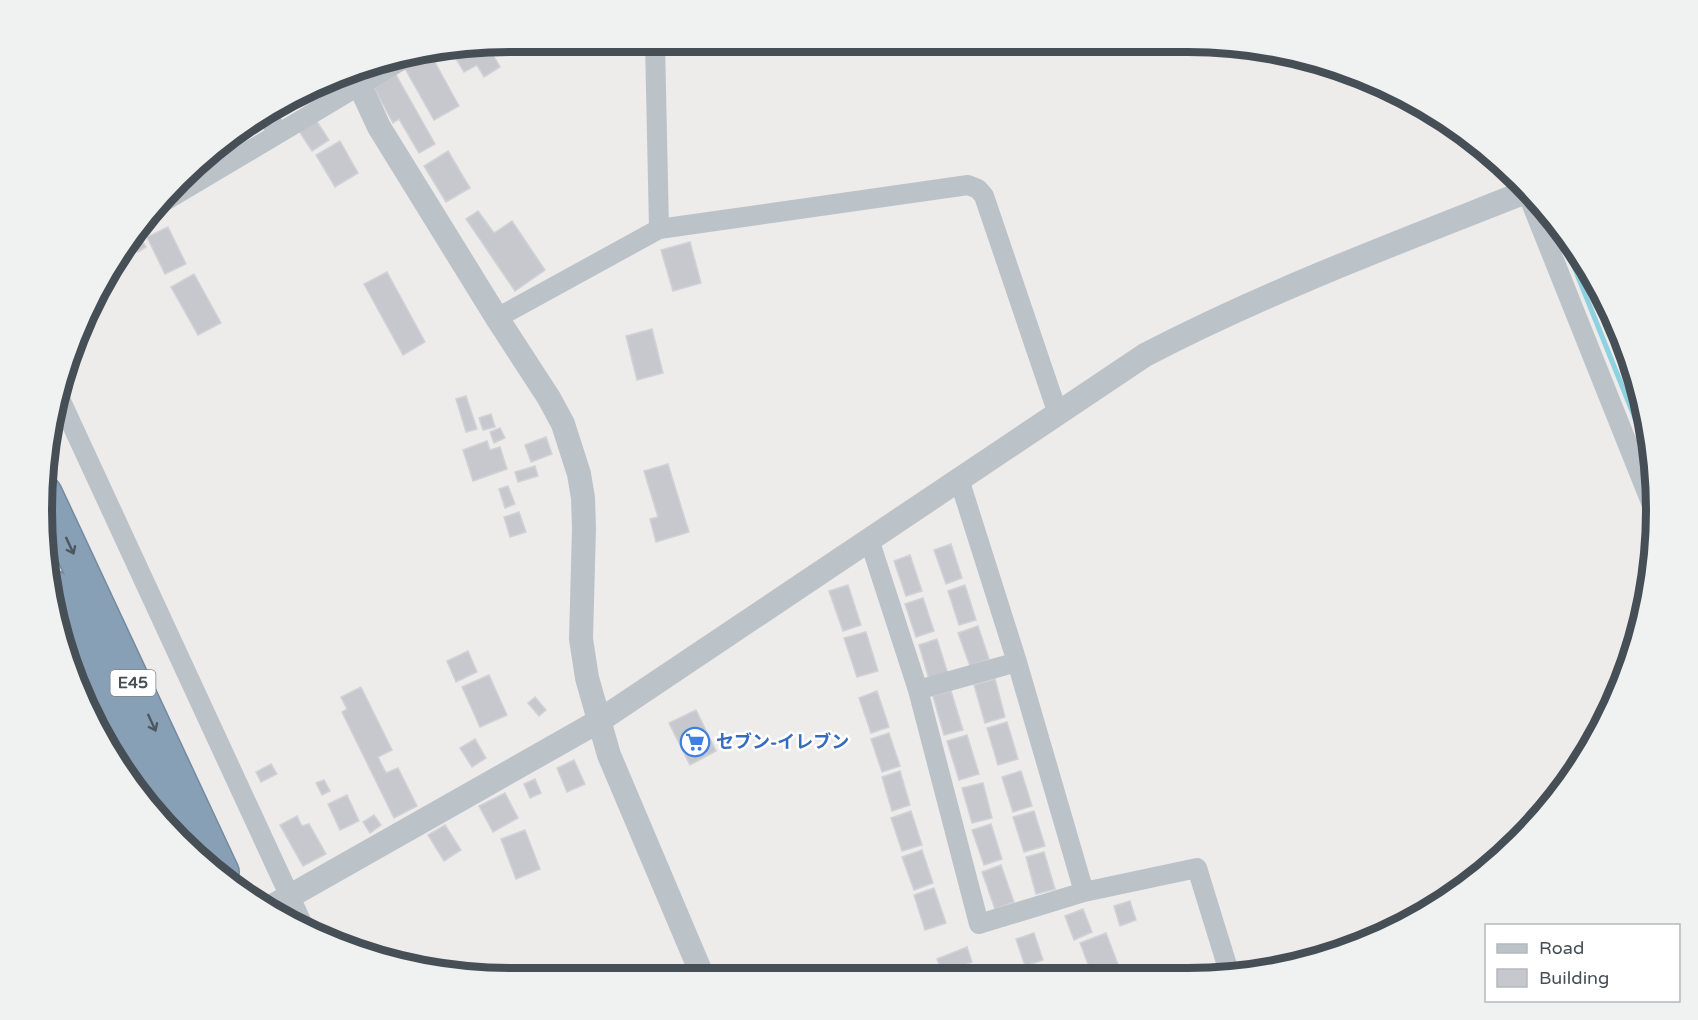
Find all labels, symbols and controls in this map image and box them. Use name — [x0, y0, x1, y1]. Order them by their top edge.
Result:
one-way arrow — [64, 537, 76, 555]
road number: E45 — [110, 670, 156, 696]
one-way arrow — [146, 714, 158, 732]
supermarket icon: セブン-イレブン — [679, 726, 711, 758]
place label: セブン-イレブン — [716, 731, 849, 753]
legend — [1485, 924, 1680, 1002]
text: Road — [1539, 937, 1584, 959]
text: Building — [1539, 967, 1609, 989]

